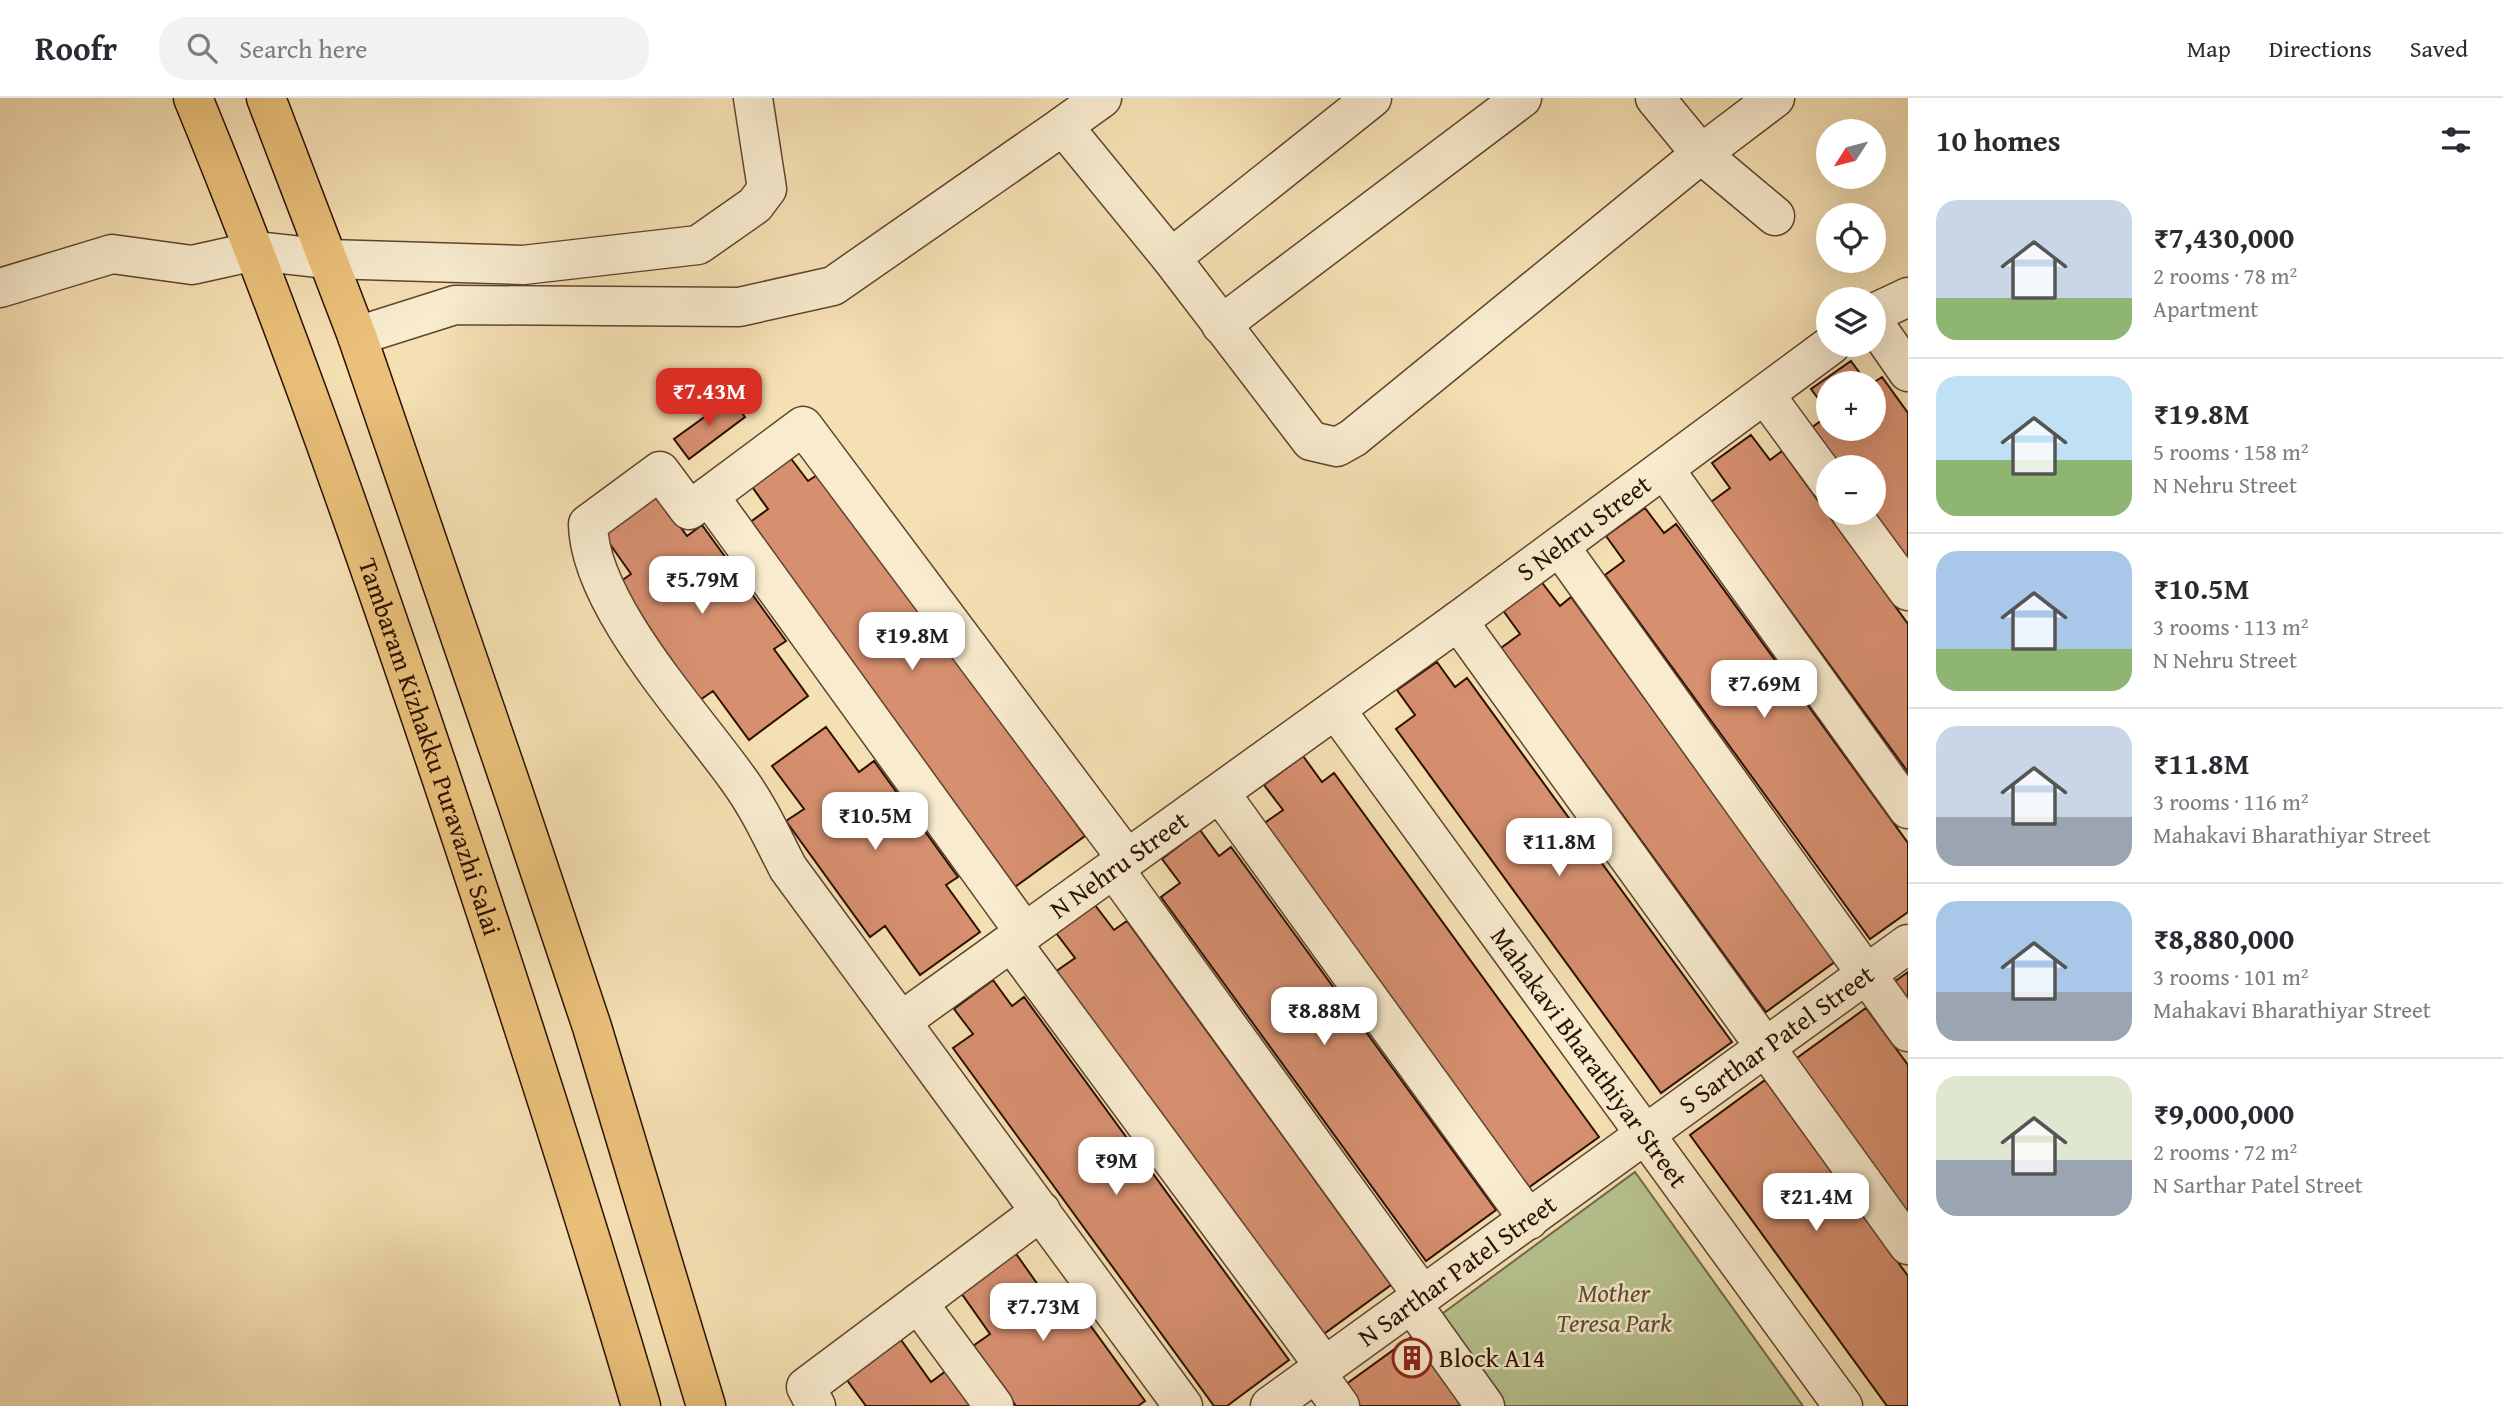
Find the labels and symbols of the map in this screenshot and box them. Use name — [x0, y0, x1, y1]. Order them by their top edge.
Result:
north arrow — [1816, 119, 1886, 189]
pin: ₹7.43M — [652, 368, 766, 428]
street label: S Nehru Street — [1508, 465, 1659, 590]
street label: Tambaram Kizhakku Puravazhi Salai — [349, 553, 512, 940]
pin: ₹5.79M — [645, 556, 759, 616]
pin: ₹19.8M — [855, 612, 969, 672]
pin: ₹7.69M — [1707, 660, 1821, 720]
pin: ₹10.5M — [818, 792, 932, 852]
street label: N Nehru Street — [1041, 801, 1196, 928]
pin: ₹11.8M — [1502, 818, 1616, 878]
street label: Mahakavi Bharathiyar Street — [1481, 919, 1698, 1196]
street label: S Sarthar Patel Street — [1670, 955, 1882, 1123]
pin: ₹8.88M — [1267, 988, 1381, 1047]
pin: ₹9M — [1082, 1138, 1150, 1197]
pin: ₹21.4M — [1759, 1174, 1873, 1233]
street label: N Sarthar Patel Street — [1349, 1185, 1564, 1356]
park label: Mother Teresa Park — [1556, 1273, 1672, 1342]
pin: ₹7.73M — [986, 1284, 1100, 1343]
building icon: Block A14 — [1391, 1337, 1433, 1379]
place label: Block A14 — [1439, 1338, 1545, 1377]

